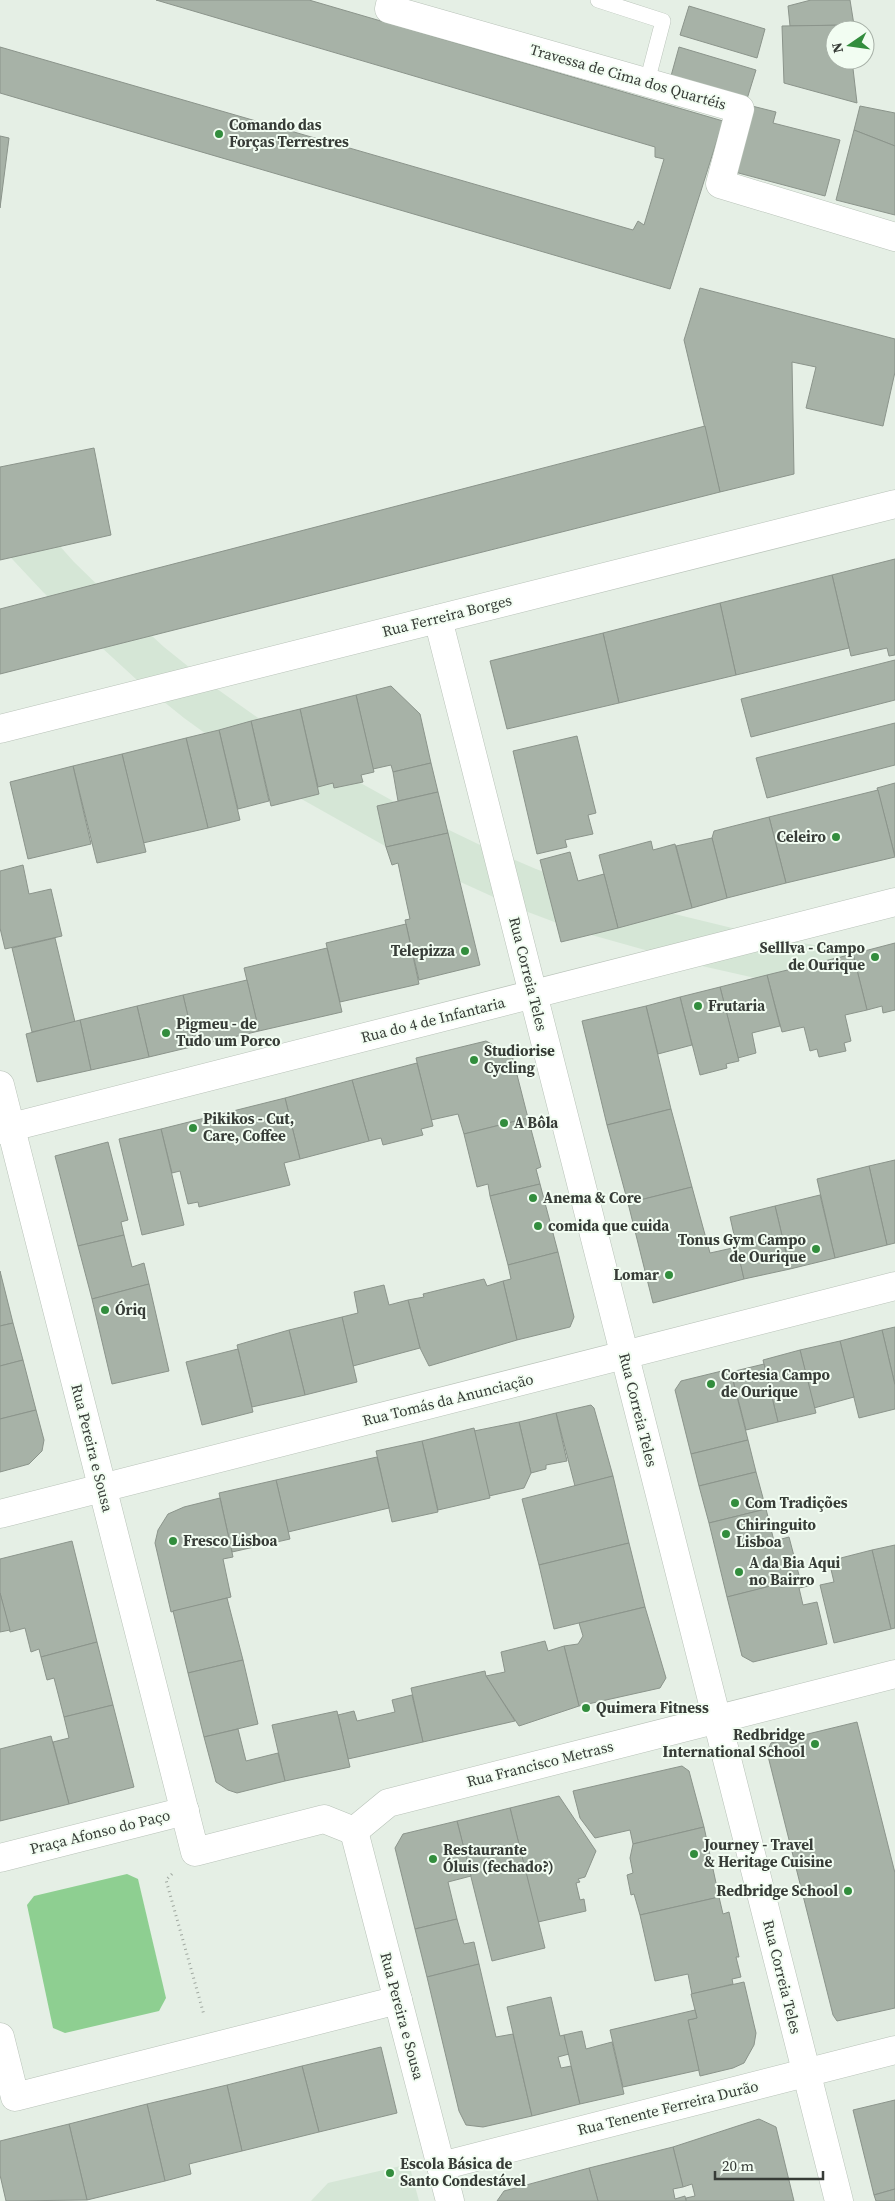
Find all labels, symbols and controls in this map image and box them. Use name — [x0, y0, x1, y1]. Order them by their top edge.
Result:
north arrow — [825, 20, 875, 70]
street label: Travessa de Cima dos Quartéis — [528, 38, 729, 115]
text: N — [826, 41, 848, 55]
place label: Comando das Forças Terrestres — [229, 114, 349, 152]
marker: Comando das Forças Terrestres — [213, 128, 225, 140]
street label: Rua Ferreira Borges — [380, 589, 514, 642]
place label: Celeiro — [777, 826, 827, 847]
marker: Celeiro — [830, 831, 842, 843]
street label: Rua Correia Teles — [504, 915, 553, 1033]
place label: Selllva - Campo de Ourique — [760, 937, 866, 975]
place label: Telepizza — [391, 940, 456, 961]
marker: Telepizza — [459, 945, 471, 957]
marker: Selllva - Campo de Ourique — [869, 951, 881, 963]
street label: Rua do 4 de Infantaria — [359, 991, 507, 1048]
place label: Frutaria — [708, 995, 766, 1016]
marker: Frutaria — [692, 1000, 704, 1012]
place label: Pigmeu - de Tudo um Porco — [176, 1013, 281, 1051]
marker: Pigmeu - de Tudo um Porco — [160, 1027, 172, 1039]
place label: Studiorise Cycling — [484, 1040, 555, 1078]
marker: Studiorise Cycling — [468, 1054, 480, 1066]
place label: Pikikos - Cut, Care, Coffee — [203, 1108, 294, 1146]
place label: A Bôla — [514, 1112, 559, 1133]
marker: A Bôla — [498, 1117, 510, 1129]
marker: Pikikos - Cut, Care, Coffee — [187, 1122, 199, 1134]
place label: Anema & Core — [543, 1187, 641, 1208]
marker: Anema & Core — [527, 1192, 539, 1204]
place label: comida que cuida — [548, 1215, 670, 1236]
marker: comida que cuida — [532, 1220, 544, 1232]
place label: Tonus Gym Campo de Ourique — [678, 1229, 807, 1267]
marker: Tonus Gym Campo de Ourique — [810, 1243, 822, 1255]
place label: Lomar — [613, 1264, 659, 1285]
marker: Lomar — [663, 1269, 675, 1281]
place label: Óriq — [115, 1299, 146, 1320]
marker: Óriq — [99, 1304, 111, 1316]
street label: Rua Correia Teles — [614, 1351, 663, 1469]
place label: Cortesia Campo de Ourique — [721, 1364, 831, 1402]
street label: Rua Tomás da Anunciação — [360, 1368, 536, 1431]
marker: Cortesia Campo de Ourique — [705, 1378, 717, 1390]
street label: Rua Pereira e Sousa — [66, 1382, 119, 1514]
place label: Com Tradições — [745, 1492, 848, 1513]
marker: Com Tradições — [729, 1497, 741, 1509]
place label: Chiringuito Lisboa — [736, 1514, 817, 1552]
marker: Chiringuito Lisboa — [720, 1528, 732, 1540]
place label: Fresco Lisboa — [183, 1530, 278, 1551]
marker: Fresco Lisboa — [167, 1535, 179, 1547]
place label: A da Bia Aqui no Bairro — [749, 1552, 841, 1590]
marker: A da Bia Aqui no Bairro — [733, 1566, 745, 1578]
place label: Quimera Fitness — [596, 1697, 709, 1718]
marker: Quimera Fitness — [580, 1702, 592, 1714]
place label: Redbridge International School — [663, 1724, 805, 1762]
street label: Rua Francisco Metrass — [464, 1735, 615, 1792]
marker: Redbridge International School — [809, 1738, 821, 1750]
street label: Praça Afonso do Paço — [28, 1804, 172, 1859]
place label: Journey - Travel & Heritage Cuisine — [703, 1834, 832, 1872]
place label: Restaurante Óluis (fechado?) — [443, 1839, 554, 1877]
marker: Journey - Travel & Heritage Cuisine — [688, 1848, 700, 1860]
marker: Restaurante Óluis (fechado?) — [427, 1853, 439, 1865]
place label: Redbridge School — [716, 1880, 838, 1901]
marker: Redbridge School — [842, 1885, 854, 1897]
street label: Rua Correia Teles — [758, 1918, 807, 2036]
street label: Rua Pereira e Sousa — [375, 1950, 430, 2082]
street label: Rua Tenente Ferreira Durão — [575, 2075, 761, 2140]
scale bar — [715, 2148, 822, 2180]
place label: Escola Básica de Santo Condestável — [400, 2153, 526, 2191]
text: 20 m — [722, 2155, 754, 2176]
marker: Escola Básica de Santo Condestável — [384, 2167, 396, 2179]

